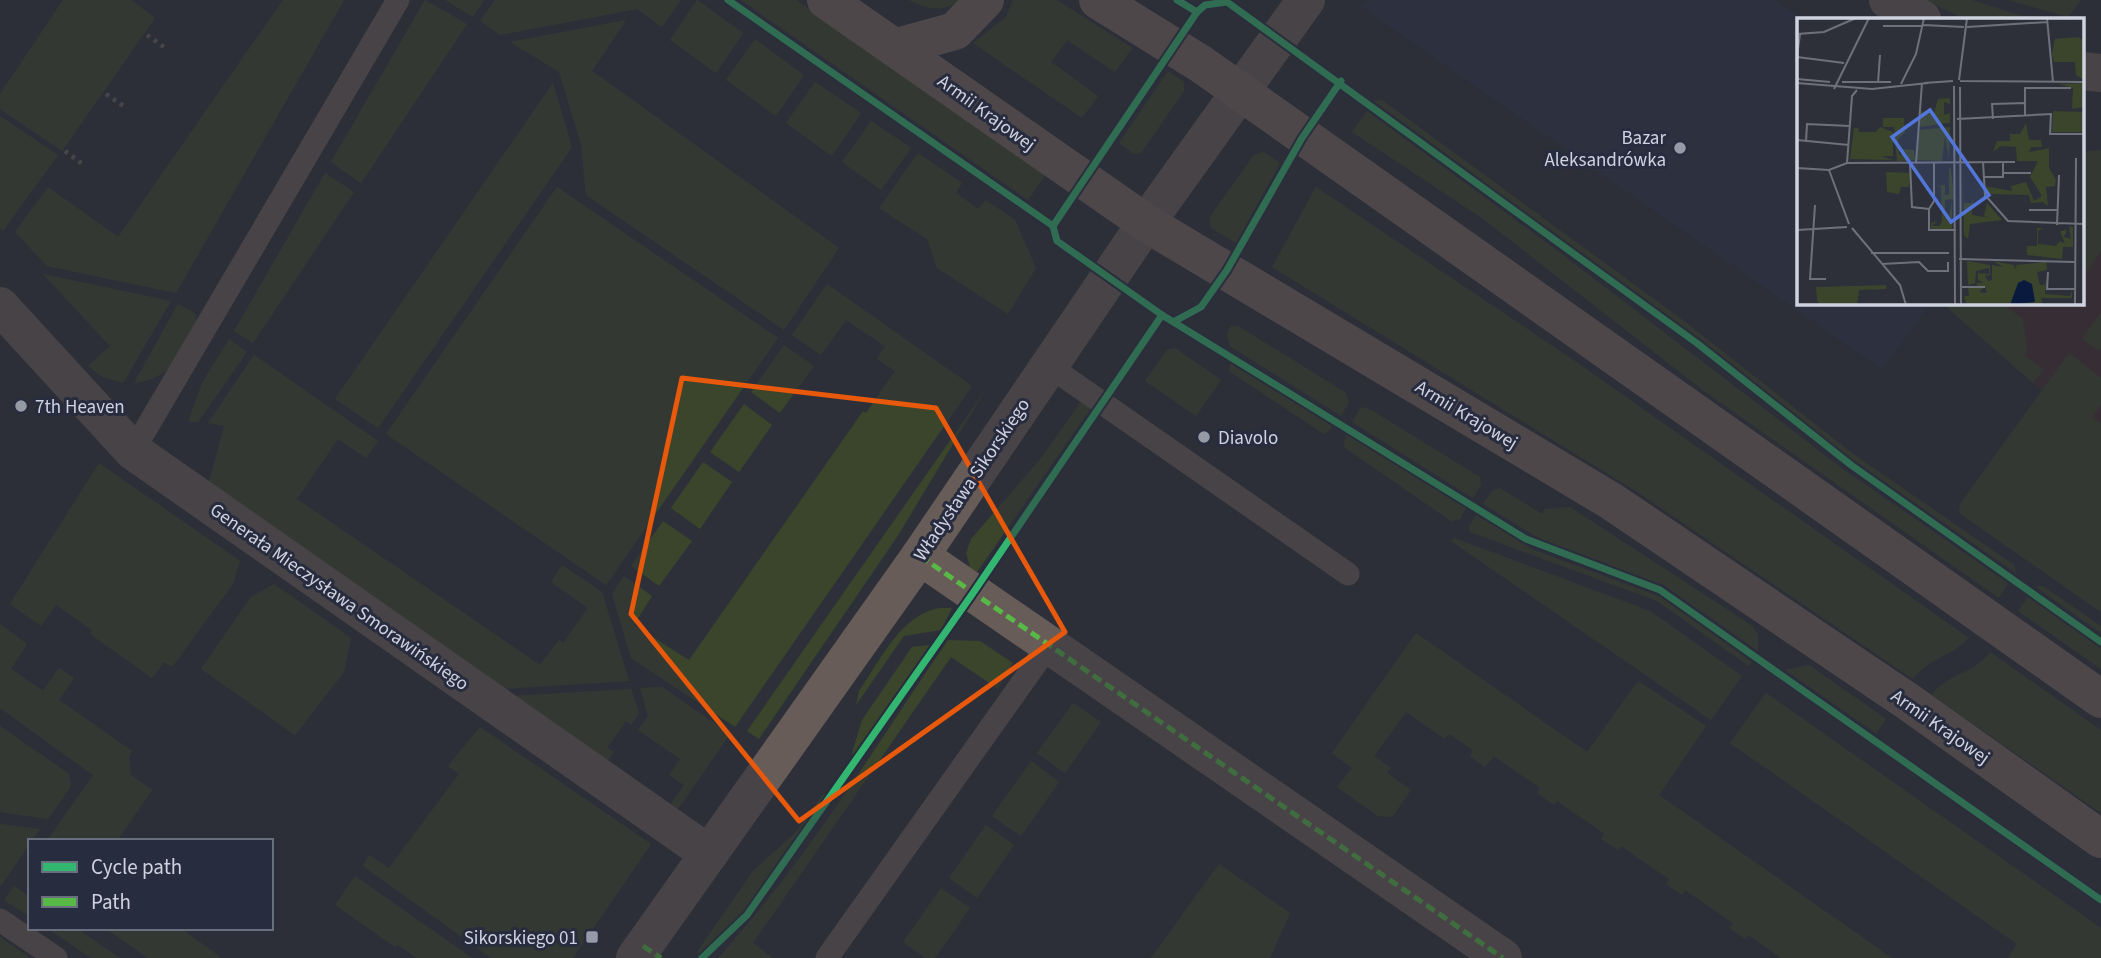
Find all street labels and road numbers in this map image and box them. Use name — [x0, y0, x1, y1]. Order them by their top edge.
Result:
street label: Armii Krajowej — [932, 68, 1041, 158]
street label: Armii Krajowej — [1410, 374, 1523, 457]
street label: Władysława Sikorskiego — [908, 393, 1037, 567]
street label: Generała Mieczysława Smorawińskiego — [204, 497, 474, 697]
street label: Armii Krajowej — [1885, 683, 1995, 771]

